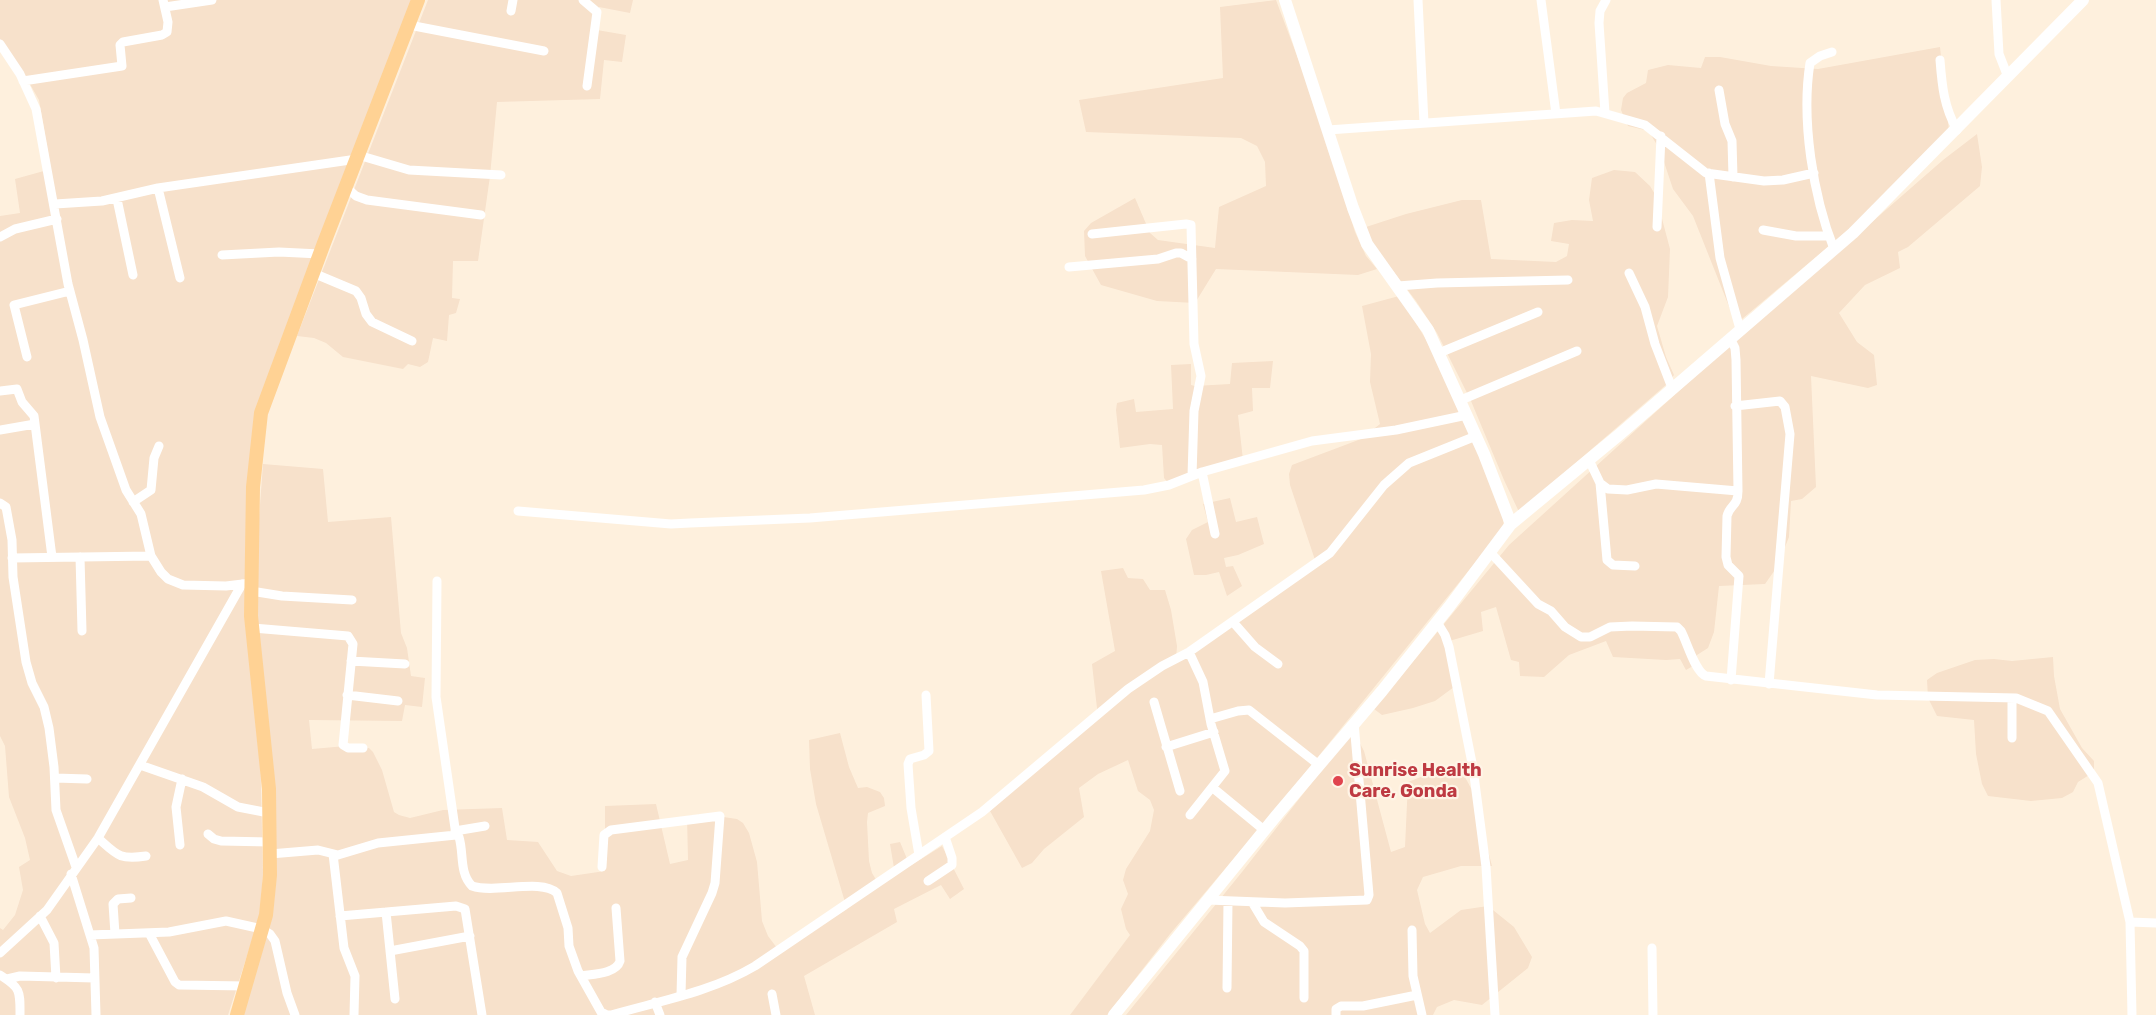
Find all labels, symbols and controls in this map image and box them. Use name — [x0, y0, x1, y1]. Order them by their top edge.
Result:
place label: Sunrise Health Care, Gonda — [1349, 760, 1482, 802]
marker: Sunrise Health Care, Gonda — [1331, 774, 1345, 788]

